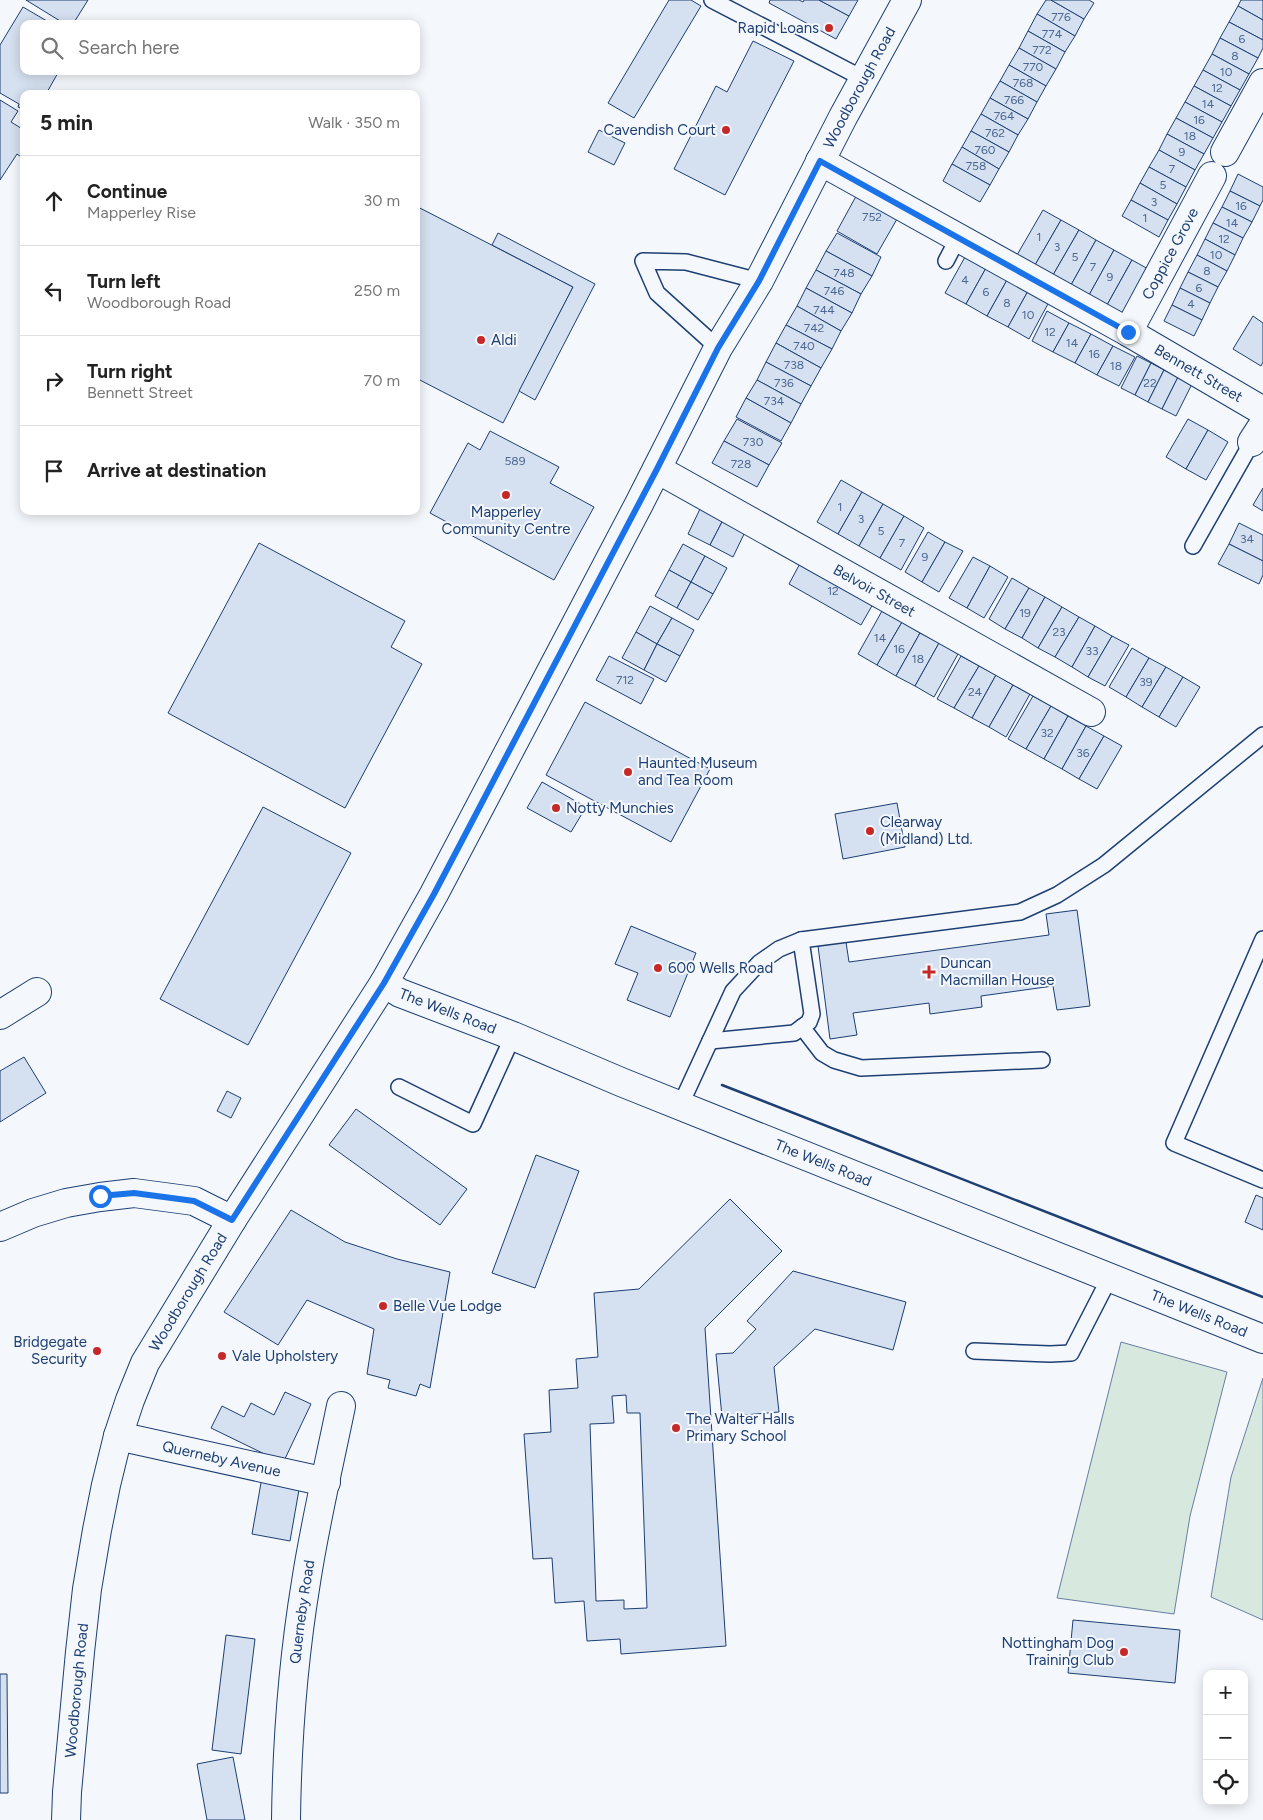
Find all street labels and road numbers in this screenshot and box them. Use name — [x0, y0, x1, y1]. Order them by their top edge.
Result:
street label: Woodborough Road — [820, 24, 899, 151]
street label: Coppice Grove — [1138, 205, 1202, 303]
street label: Bennett Street — [1151, 340, 1246, 406]
street label: Belvoir Street — [830, 560, 919, 621]
street label: The Wells Road — [397, 985, 499, 1038]
street label: The Wells Road — [772, 1136, 874, 1190]
street label: Woodborough Road — [145, 1230, 231, 1355]
street label: The Wells Road — [1148, 1286, 1250, 1341]
street label: Querneby Avenue — [161, 1437, 282, 1481]
street label: Querneby Road — [286, 1558, 318, 1665]
street label: Woodborough Road — [61, 1622, 92, 1759]

